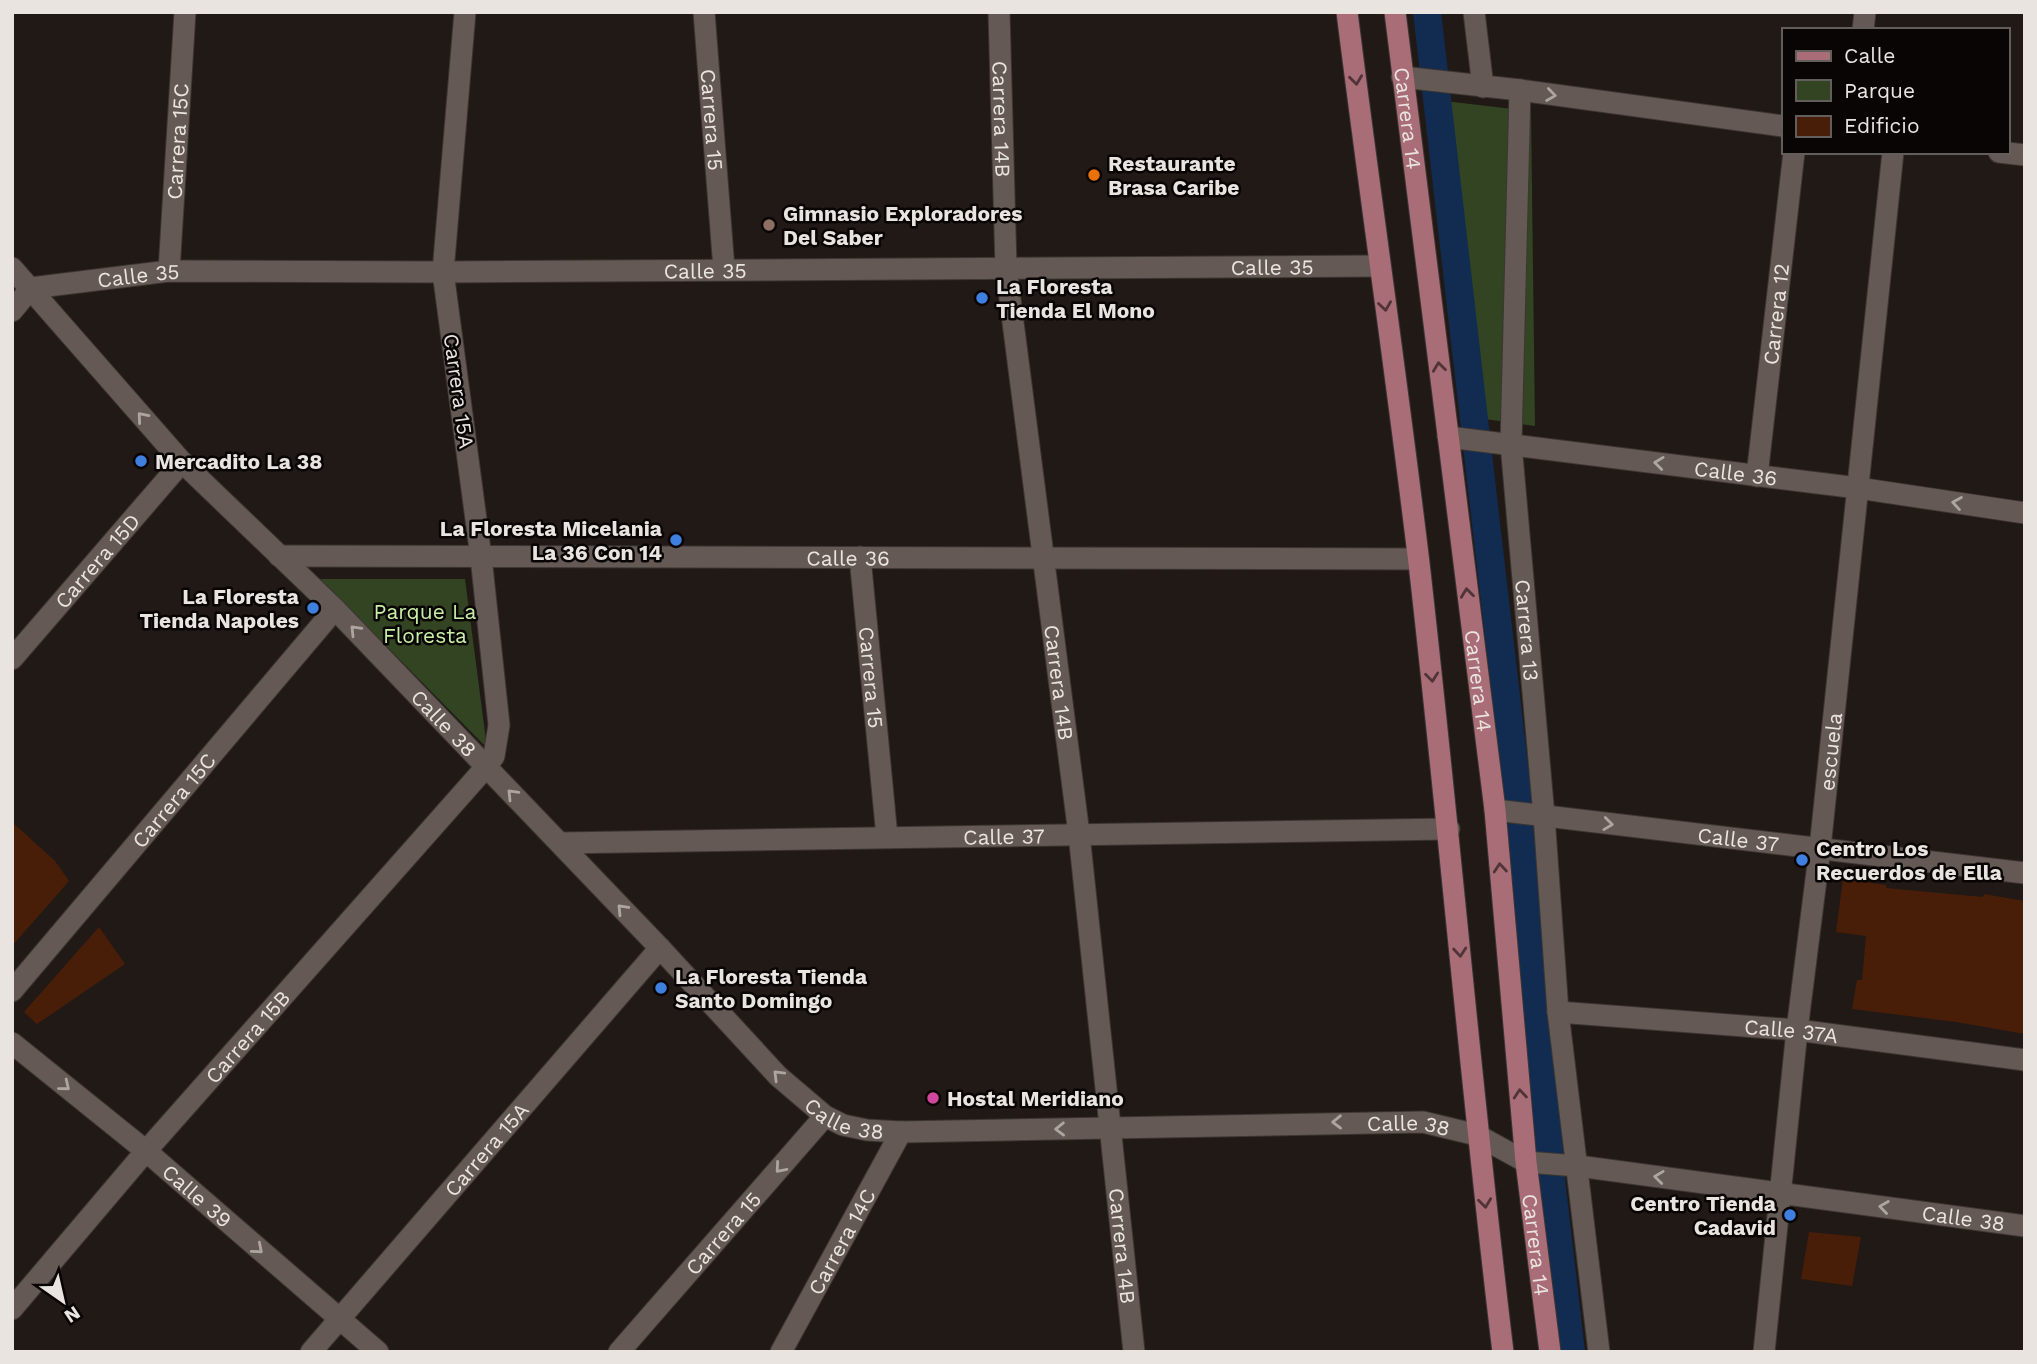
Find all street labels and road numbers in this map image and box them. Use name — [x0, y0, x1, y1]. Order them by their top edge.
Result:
street label: Carrera 14B — [988, 60, 1016, 177]
street label: Carrera 14 — [1390, 66, 1427, 171]
street label: Carrera 15 — [696, 68, 729, 172]
street label: Carrera 15C — [161, 82, 193, 200]
street label: Calle 35 — [1231, 254, 1314, 279]
street label: Calle 35 — [96, 258, 180, 292]
street label: Calle 35 — [664, 258, 747, 283]
street label: Carrera 12 — [1757, 262, 1794, 366]
street label: Carrera 15A — [439, 332, 479, 450]
street label: Calle 36 — [1693, 455, 1779, 490]
street label: Carrera 15D — [49, 508, 145, 613]
street label: Calle 36 — [806, 545, 890, 570]
street label: Carrera 13 — [1511, 578, 1544, 682]
street label: Carrera 14B — [1040, 623, 1079, 742]
street label: Carrera 15 — [854, 625, 889, 729]
street label: Carrera 14 — [1460, 628, 1498, 733]
street label: Calle 38 — [406, 684, 482, 762]
street label: escuela — [1814, 711, 1847, 792]
street label: Carrera 15C — [126, 748, 221, 853]
street label: Calle 37 — [1696, 822, 1781, 856]
street label: Calle 37 — [963, 823, 1045, 849]
street label: Carrera 15B — [200, 985, 295, 1088]
street label: Calle 37A — [1743, 1014, 1840, 1048]
street label: Calle 38 — [800, 1092, 884, 1143]
street label: Carrera 15A — [439, 1097, 534, 1201]
street label: Calle 38 — [1367, 1109, 1453, 1141]
street label: Calle 39 — [158, 1159, 237, 1232]
street label: Carrera 14C — [802, 1184, 880, 1299]
street label: Carrera 15 — [680, 1186, 766, 1280]
street label: Carrera 14B — [1104, 1187, 1141, 1305]
street label: Carrera 14 — [1518, 1192, 1555, 1297]
street label: Calle 38 — [1920, 1200, 2007, 1236]

